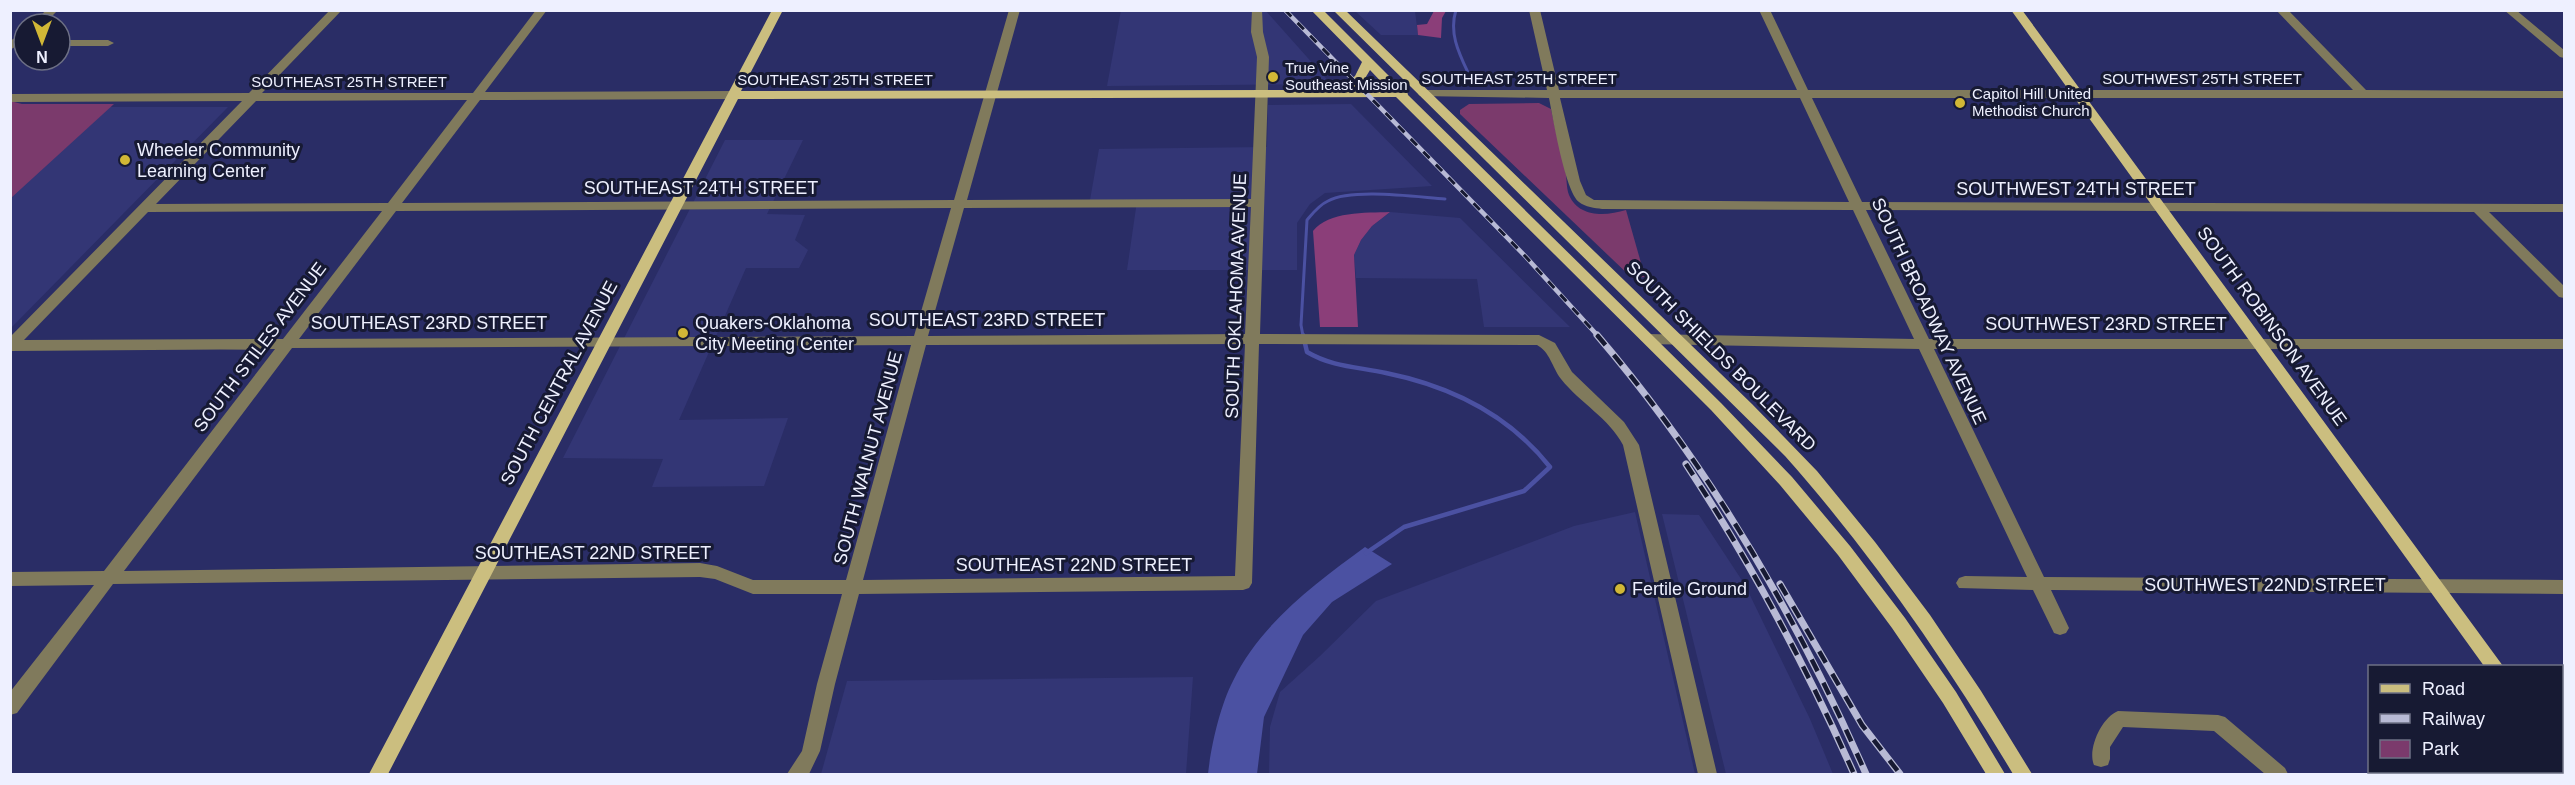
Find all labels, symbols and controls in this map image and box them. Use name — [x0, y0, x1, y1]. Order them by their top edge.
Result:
north arrow — [12, 12, 72, 72]
text: N — [36, 48, 48, 65]
place label: True Vine Southeast Mission — [1285, 59, 1408, 93]
marker: True Vine Southeast Mission — [1266, 70, 1280, 84]
street label: SOUTHEAST 25TH STREET — [1421, 70, 1617, 87]
street label: SOUTHWEST 25TH STREET — [2102, 70, 2302, 87]
street label: SOUTHEAST 25TH STREET — [737, 71, 933, 88]
street label: SOUTHEAST 25TH STREET — [251, 73, 447, 90]
place label: Capitol Hill United Methodist Church — [1972, 85, 2091, 119]
marker: Capitol Hill United Methodist Church — [1953, 96, 1967, 110]
place label: Wheeler Community Learning Center — [137, 140, 300, 181]
marker: Wheeler Community Learning Center — [118, 153, 132, 167]
street label: SOUTH OKLAHOMA AVENUE — [1222, 173, 1250, 419]
street label: SOUTHEAST 24TH STREET — [584, 178, 818, 198]
street label: SOUTHWEST 24TH STREET — [1956, 179, 2196, 199]
street label: SOUTH BROADWAY AVENUE — [1868, 195, 1990, 427]
street label: SOUTH ROBINSON AVENUE — [2193, 223, 2351, 429]
street label: SOUTH SHIELDS BOULEVARD — [1622, 257, 1820, 455]
street label: SOUTH STILES AVENUE — [190, 258, 330, 436]
street label: SOUTH CENTRAL AVENUE — [497, 278, 621, 488]
street label: SOUTHEAST 23RD STREET — [869, 310, 1105, 330]
street label: SOUTHEAST 23RD STREET — [311, 313, 547, 333]
place label: Quakers-Oklahoma City Meeting Center — [695, 313, 854, 354]
street label: SOUTHWEST 23RD STREET — [1985, 314, 2227, 334]
marker: Quakers-Oklahoma City Meeting Center — [676, 326, 690, 340]
street label: SOUTH WALNUT AVENUE — [830, 349, 906, 567]
street label: SOUTHEAST 22ND STREET — [475, 543, 711, 563]
street label: SOUTHEAST 22ND STREET — [956, 555, 1192, 575]
street label: SOUTHWEST 22ND STREET — [2144, 575, 2386, 595]
place label: Fertile Ground — [1632, 579, 1747, 599]
marker: Fertile Ground — [1613, 582, 1627, 596]
legend — [2368, 665, 2563, 773]
text: Road — [2422, 679, 2465, 699]
text: Railway — [2422, 709, 2485, 729]
text: Park — [2422, 739, 2460, 759]

